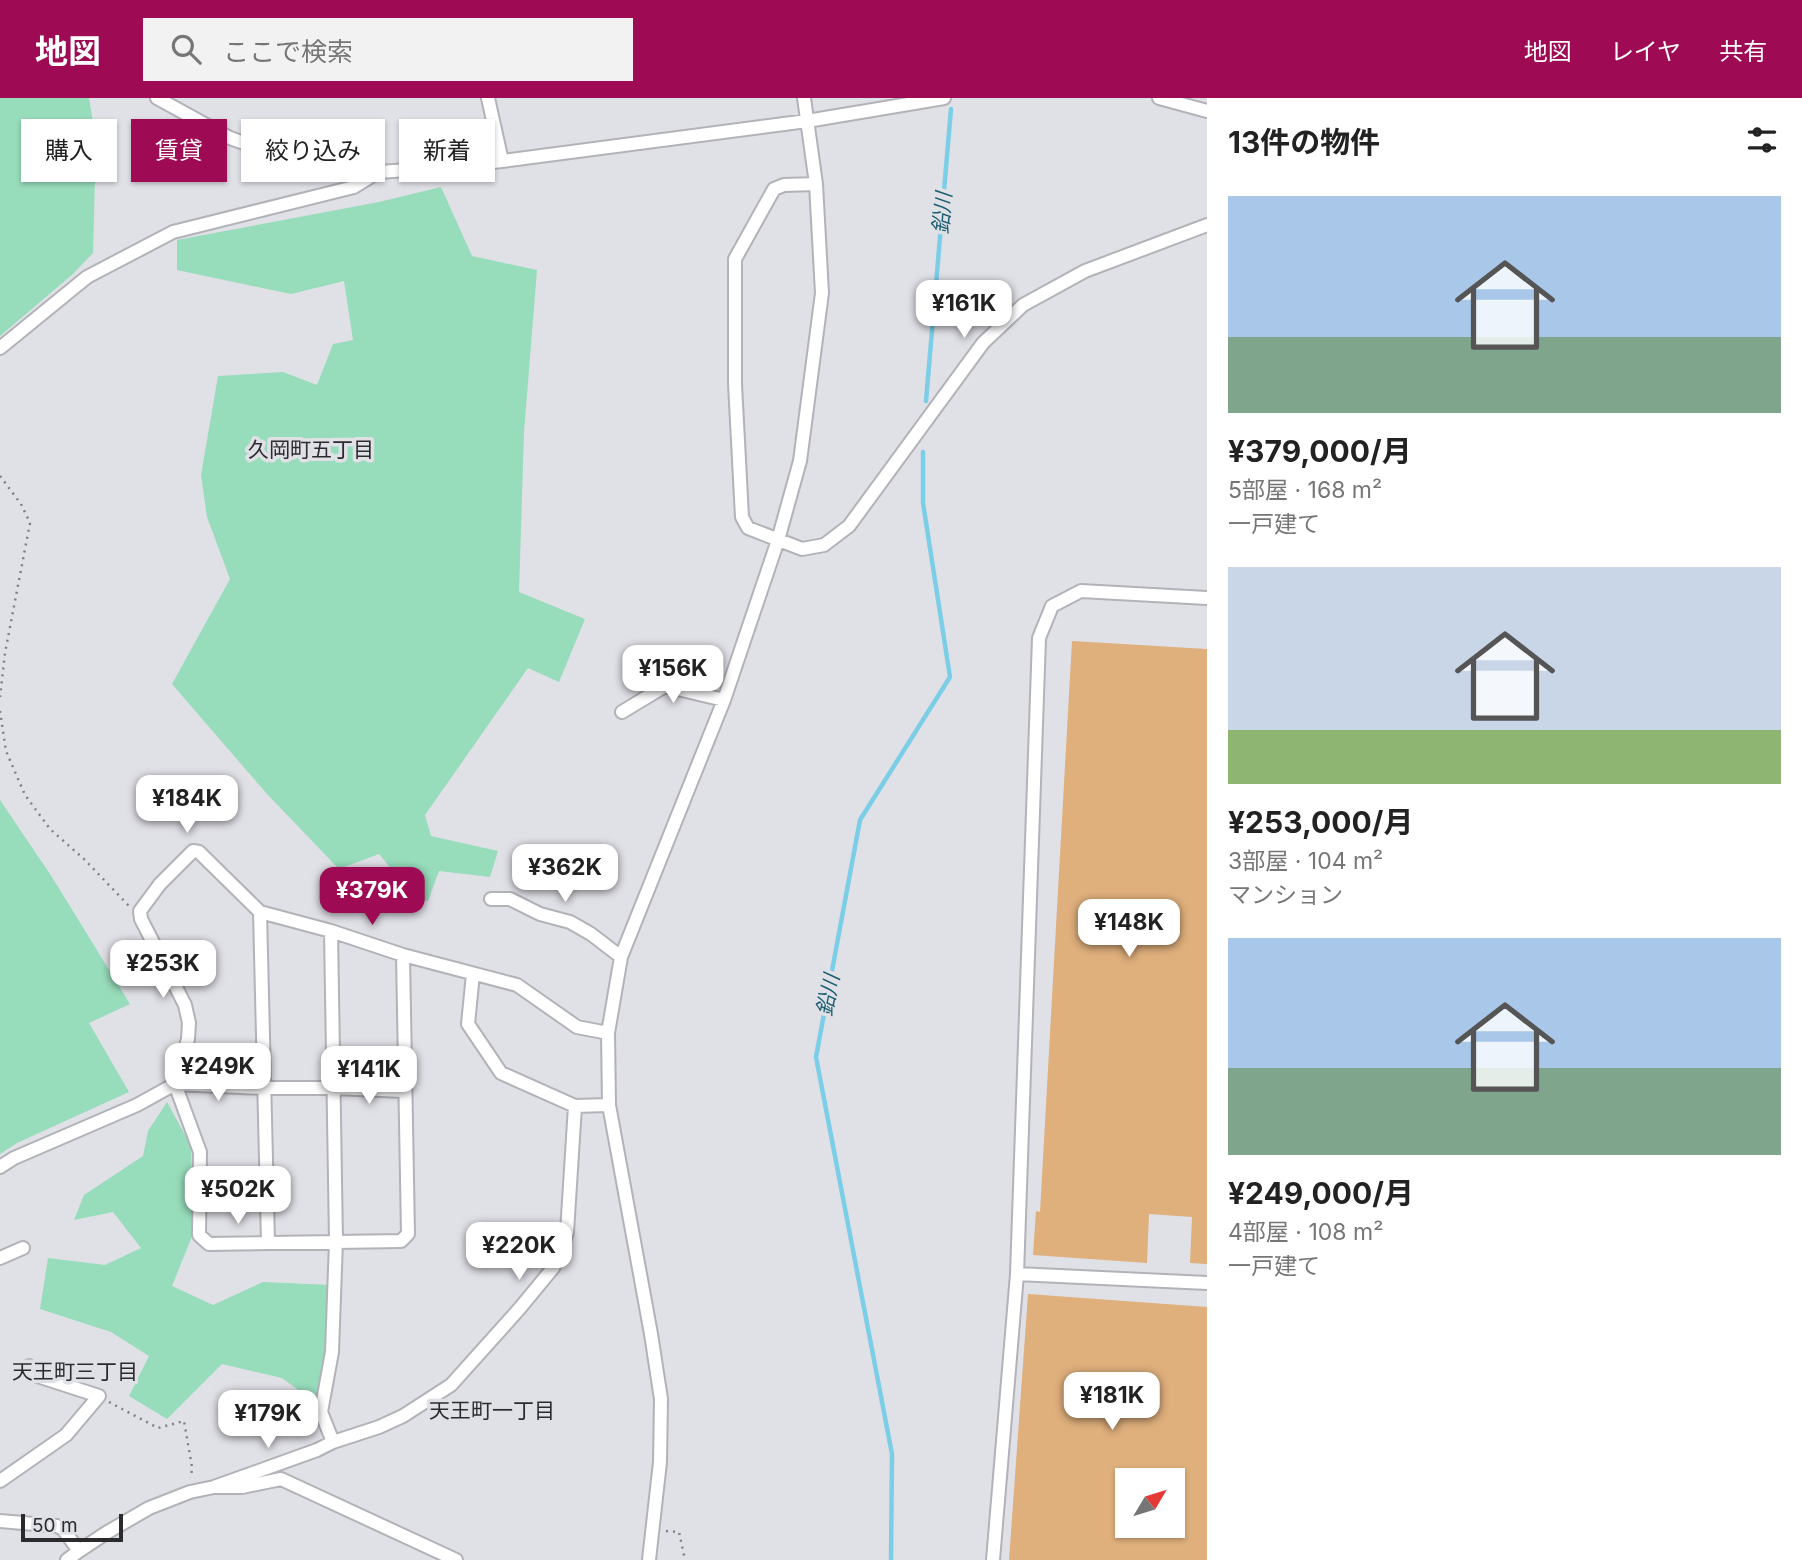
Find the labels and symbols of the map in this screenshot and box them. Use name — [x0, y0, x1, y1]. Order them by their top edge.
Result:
water label: 鉛川 — [928, 189, 956, 235]
pin: ¥161K — [915, 280, 1013, 340]
district label: 久岡町五丁目 — [248, 437, 374, 462]
pin: ¥156K — [624, 646, 722, 705]
pin: ¥184K — [138, 776, 236, 835]
pin: ¥362K — [516, 844, 614, 904]
pin: ¥379K — [323, 868, 421, 927]
pin: ¥148K — [1080, 900, 1178, 959]
pin: ¥253K — [114, 940, 212, 1000]
water label: 鉛川 — [812, 970, 845, 1018]
pin: ¥249K — [169, 1044, 267, 1103]
pin: ¥141K — [320, 1046, 418, 1106]
pin: ¥502K — [189, 1166, 287, 1226]
pin: ¥220K — [470, 1222, 568, 1282]
district label: 天王町三丁目 — [12, 1359, 138, 1384]
pin: ¥181K — [1063, 1372, 1161, 1432]
pin: ¥179K — [219, 1390, 317, 1450]
district label: 天王町一丁目 — [429, 1398, 555, 1423]
north arrow — [1115, 1468, 1185, 1538]
scale bar — [21, 1511, 122, 1543]

